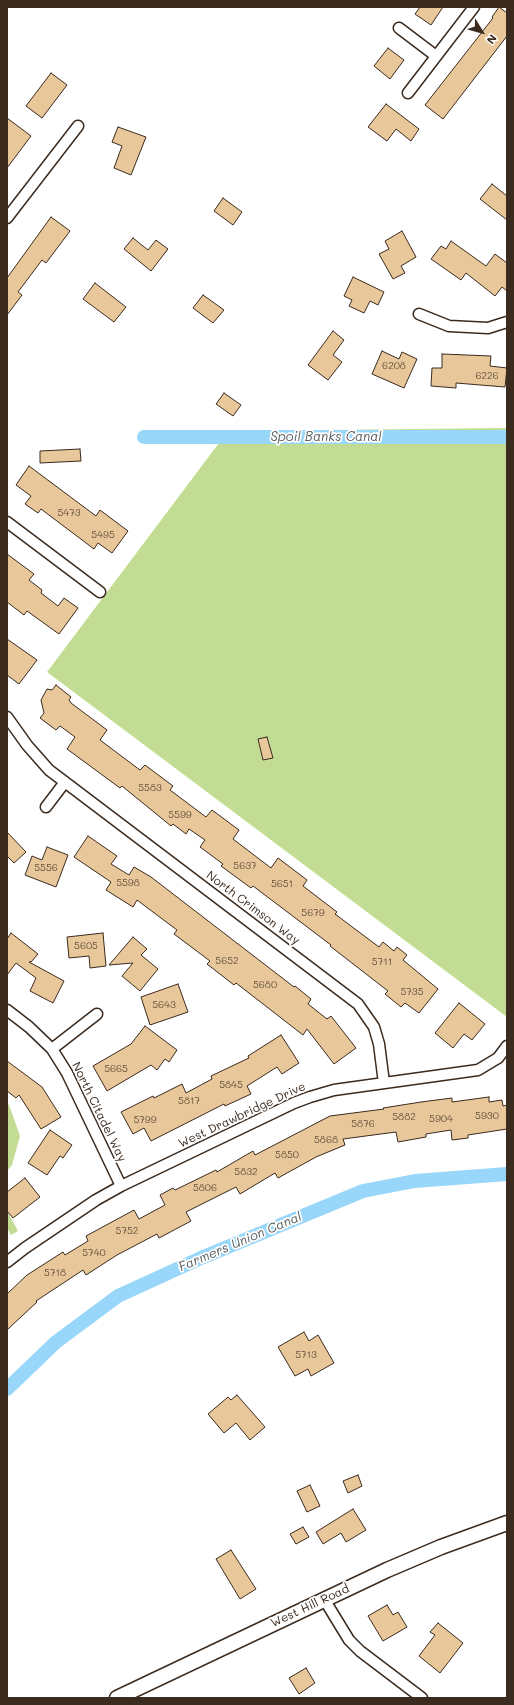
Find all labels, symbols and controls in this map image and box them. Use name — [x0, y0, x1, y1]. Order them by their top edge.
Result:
north arrow — [462, 12, 502, 52]
text: N — [483, 32, 500, 47]
house number: 6208 — [382, 360, 406, 372]
house number: 6226 — [475, 370, 499, 382]
water label: Spoil Banks Canal — [270, 429, 382, 445]
house number: 5473 — [57, 507, 81, 519]
house number: 5495 — [91, 529, 115, 541]
house number: 5583 — [138, 782, 162, 794]
house number: 5599 — [168, 809, 192, 821]
house number: 5637 — [233, 860, 257, 872]
house number: 5556 — [34, 862, 58, 874]
street label: North Crimson Way — [203, 868, 303, 948]
house number: 5598 — [116, 877, 140, 889]
house number: 5651 — [271, 878, 293, 890]
house number: 5679 — [301, 907, 325, 919]
house number: 5605 — [74, 940, 98, 952]
house number: 5652 — [215, 955, 239, 967]
house number: 5711 — [372, 956, 392, 968]
house number: 5680 — [253, 979, 277, 991]
house number: 5735 — [400, 986, 424, 998]
house number: 5643 — [152, 999, 176, 1011]
street label: North Citadel Way — [69, 1060, 129, 1164]
house number: 5665 — [104, 1063, 128, 1075]
street label: West Drawbridge Drive — [176, 1079, 308, 1151]
house number: 5845 — [219, 1079, 243, 1091]
house number: 5817 — [178, 1095, 200, 1107]
house number: 5930 — [475, 1110, 499, 1122]
house number: 5882 — [392, 1111, 416, 1123]
house number: 5904 — [429, 1113, 453, 1125]
house number: 5799 — [133, 1114, 157, 1126]
house number: 5876 — [351, 1118, 375, 1130]
house number: 5868 — [314, 1134, 338, 1146]
house number: 5850 — [275, 1149, 299, 1161]
house number: 5832 — [234, 1166, 258, 1178]
house number: 5806 — [193, 1182, 217, 1194]
water label: Farmers Union Canal — [176, 1209, 304, 1275]
house number: 5752 — [116, 1225, 138, 1237]
house number: 5740 — [82, 1247, 106, 1259]
house number: 5718 — [44, 1267, 66, 1279]
house number: 5713 — [295, 1349, 317, 1361]
street label: West Hill Road — [268, 1582, 352, 1630]

